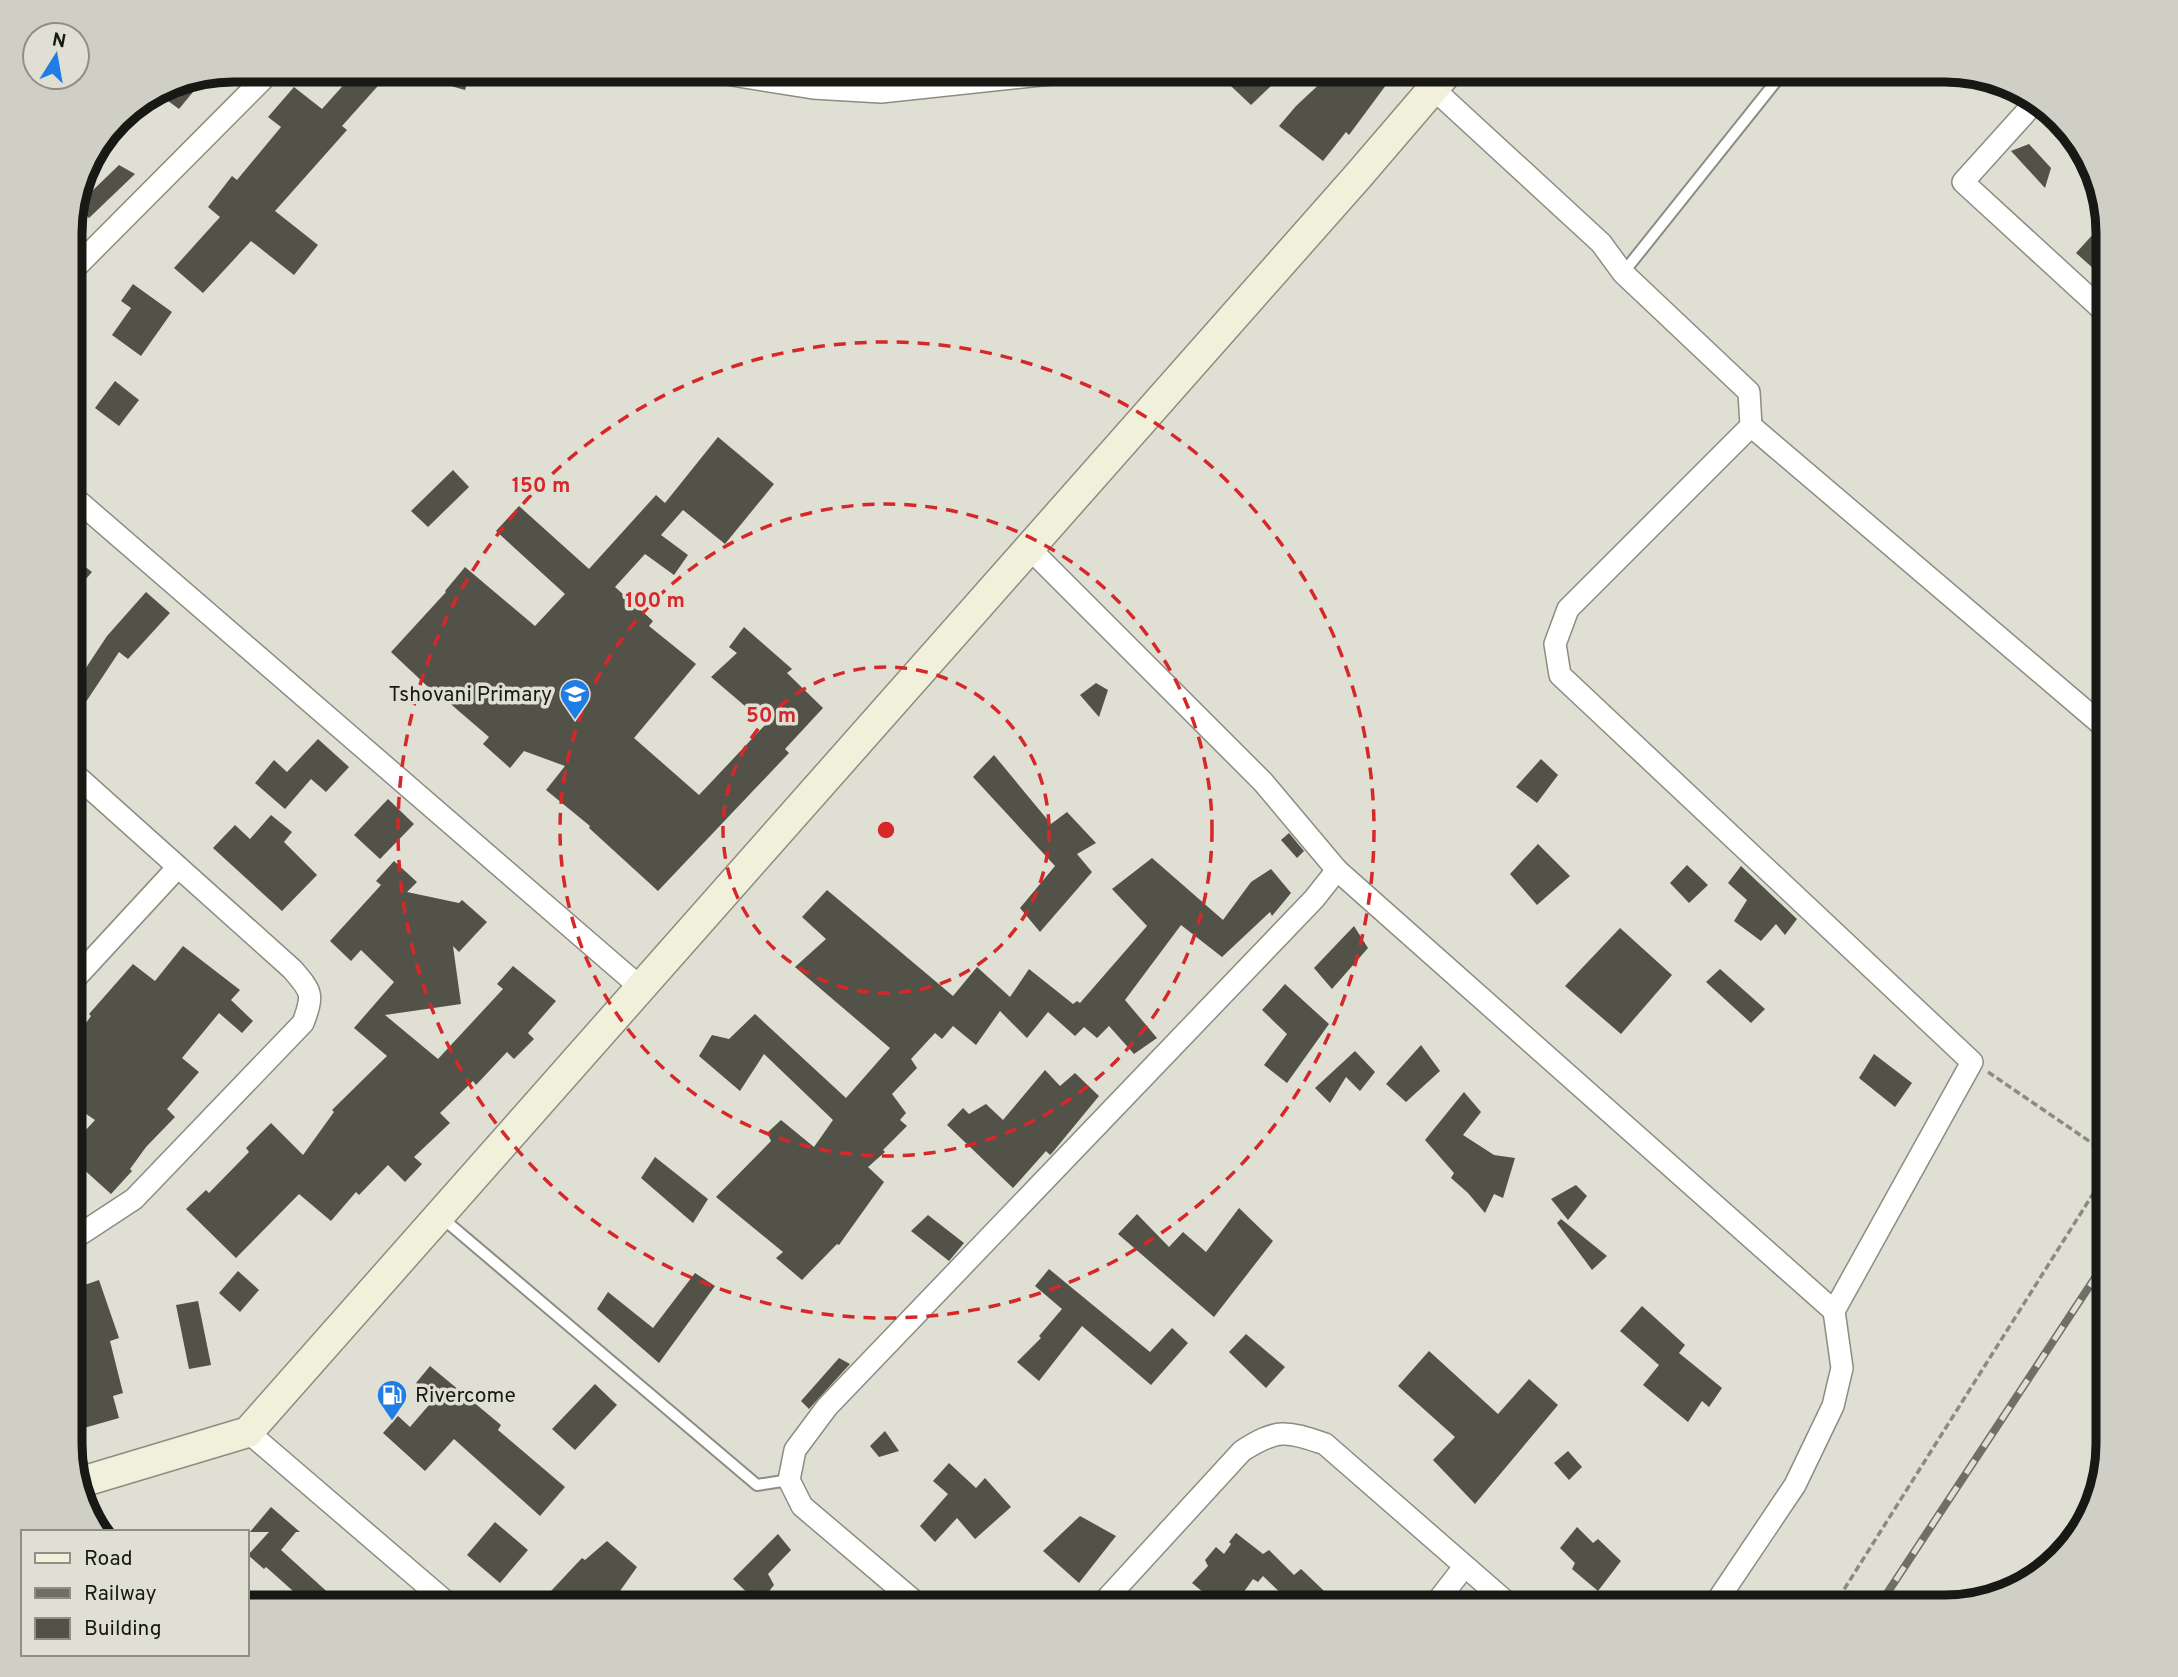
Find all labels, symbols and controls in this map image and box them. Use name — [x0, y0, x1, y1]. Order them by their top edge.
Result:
north arrow — [21, 21, 91, 91]
text: N — [50, 28, 68, 54]
text: 150 m — [512, 473, 570, 500]
text: 100 m — [625, 588, 685, 615]
school or university icon: Tshovani Primary — [558, 677, 592, 721]
place label: Tshovani Primary — [389, 682, 552, 709]
text: 50 m — [746, 703, 796, 730]
centre of rings — [874, 818, 898, 842]
fuel station icon: Rivercome — [375, 1378, 409, 1422]
place label: Rivercome — [415, 1383, 516, 1410]
legend — [21, 1530, 248, 1656]
text: Road — [84, 1546, 133, 1573]
text: Railway — [84, 1581, 157, 1608]
text: Building — [84, 1616, 162, 1643]

